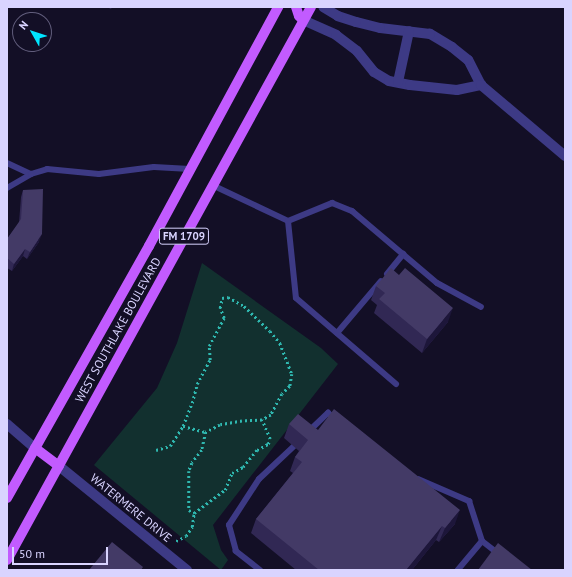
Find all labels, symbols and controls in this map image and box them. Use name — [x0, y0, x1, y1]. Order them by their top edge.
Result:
north arrow — [12, 12, 52, 52]
text: N — [16, 18, 31, 32]
road number: FM 1709 — [158, 227, 210, 245]
street label: WEST SOUTHLAKE BOULEVARD — [72, 255, 164, 405]
street label: WATERMERE DRIVE — [87, 471, 175, 545]
scale bar — [14, 539, 110, 565]
text: 50 m — [19, 546, 45, 561]

